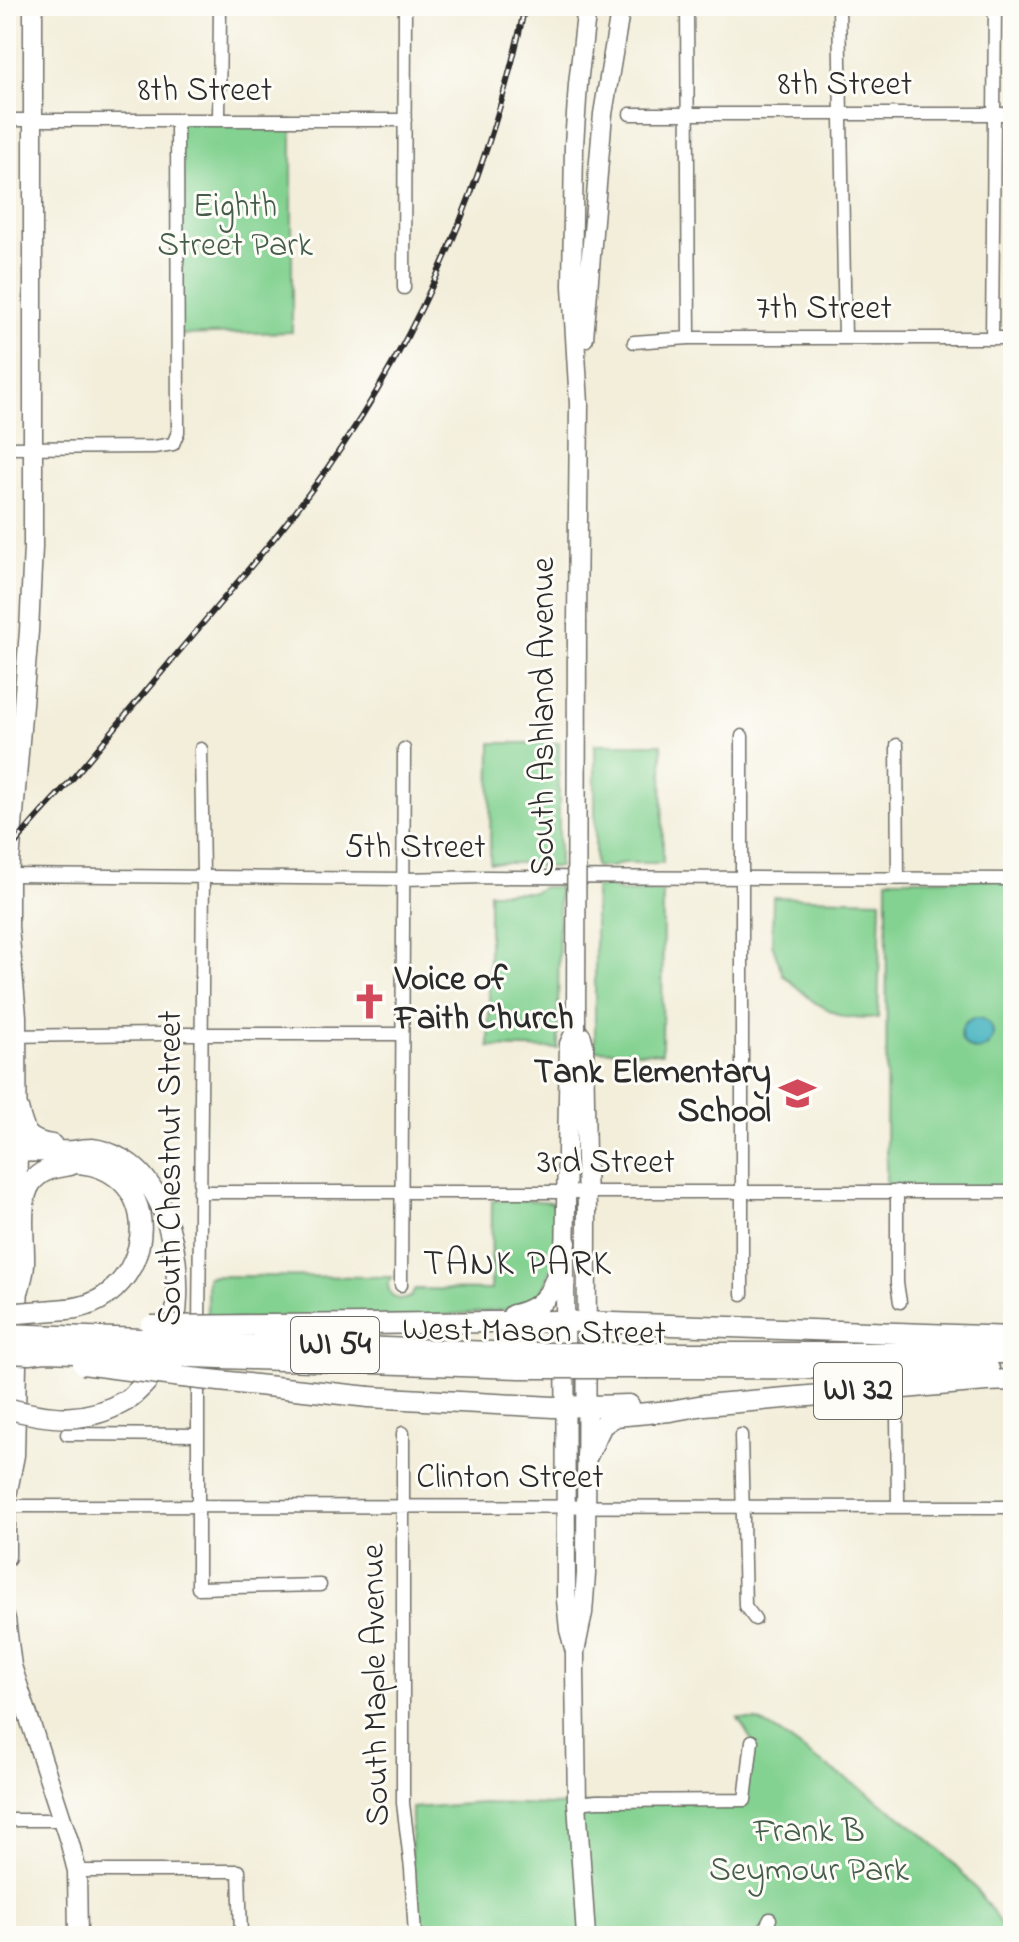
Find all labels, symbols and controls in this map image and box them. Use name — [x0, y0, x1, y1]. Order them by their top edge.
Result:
street label: 8th Street — [778, 61, 912, 111]
street label: 8th Street — [138, 67, 272, 117]
park label: Eighth Street Park — [157, 183, 313, 272]
street label: 7th Street — [756, 285, 892, 335]
street label: South Ashland Avenue — [520, 557, 570, 877]
street label: 5th Street — [344, 824, 486, 874]
place label: Voice of Faith Church — [393, 956, 574, 1045]
church icon: Voice of Faith Church — [350, 982, 388, 1020]
street label: South Chestnut Street — [147, 1010, 197, 1326]
place label: Tank Elementary School — [534, 1049, 771, 1138]
school or university icon: Tank Elementary School — [778, 1075, 816, 1113]
street label: 3rd Street — [537, 1139, 675, 1189]
district label: TANK PARK — [423, 1239, 613, 1292]
street label: West Mason Street — [402, 1306, 666, 1360]
road number: WI 54 — [291, 1317, 379, 1373]
road number: WI 32 — [814, 1363, 902, 1419]
street label: Clinton Street — [416, 1454, 604, 1504]
street label: South Maple Avenue — [350, 1543, 404, 1827]
park label: Frank B Seymour Park — [709, 1808, 909, 1897]

